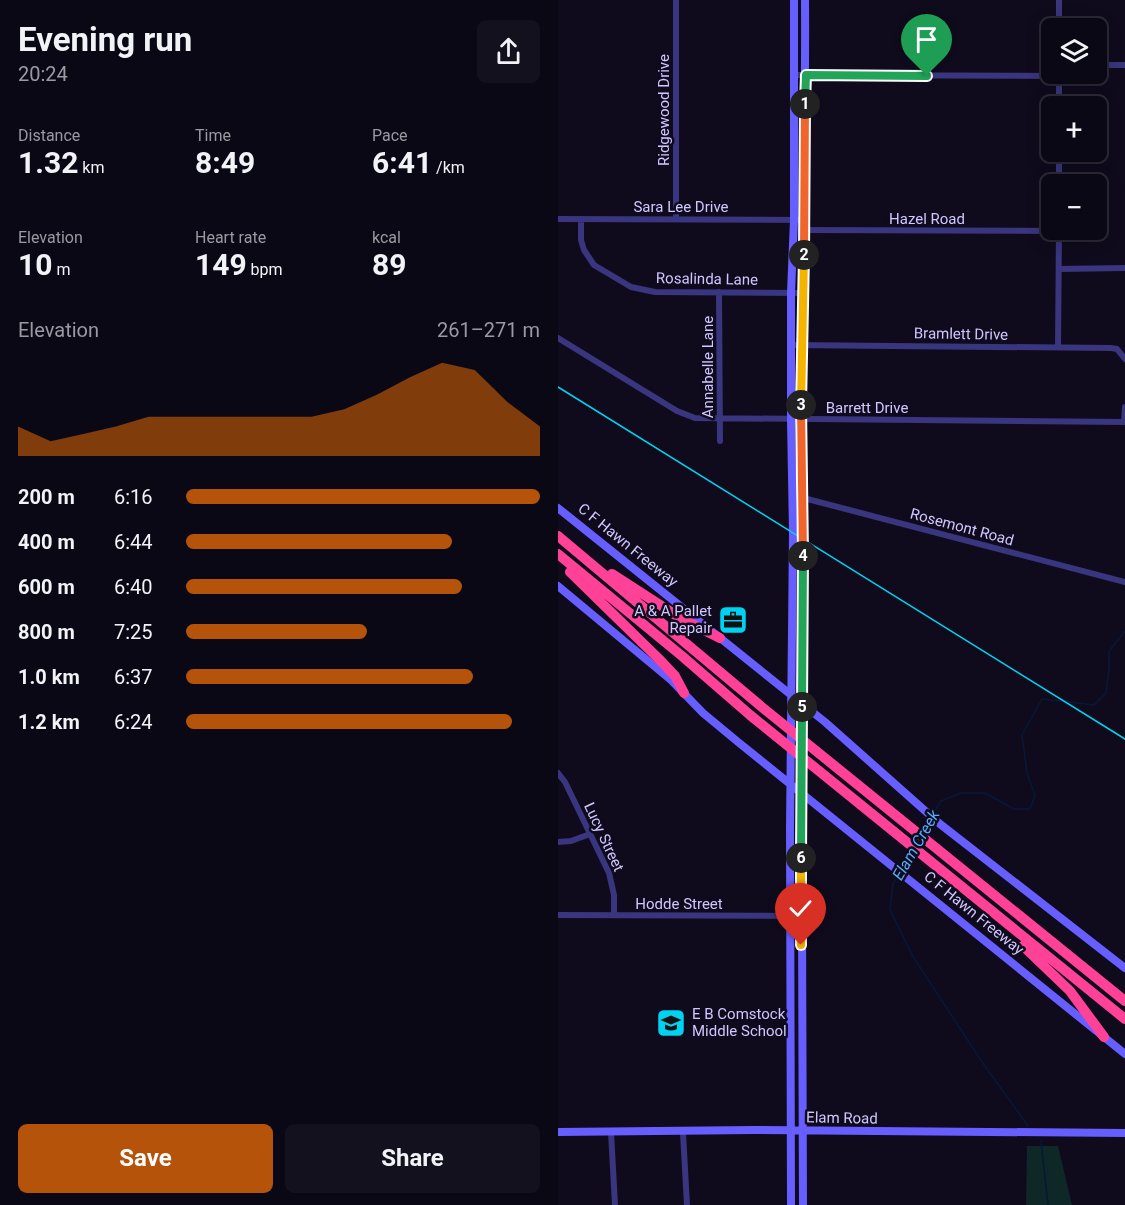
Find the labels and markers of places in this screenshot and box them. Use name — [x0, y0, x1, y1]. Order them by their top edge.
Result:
pin — [901, 14, 952, 76]
pin: 1 — [790, 89, 820, 119]
pin: 2 — [789, 240, 819, 270]
pin: 3 — [786, 390, 816, 420]
pin: 4 — [788, 541, 818, 571]
place label: A & A Pallet Repair — [634, 602, 712, 637]
office icon: A & A Pallet Repair — [717, 604, 749, 636]
pin: 5 — [787, 692, 817, 722]
pin: 6 — [786, 843, 816, 873]
pin — [775, 883, 826, 945]
place label: E B Comstock Middle School — [692, 1005, 787, 1040]
school or university icon: E B Comstock Middle School — [655, 1007, 687, 1039]

